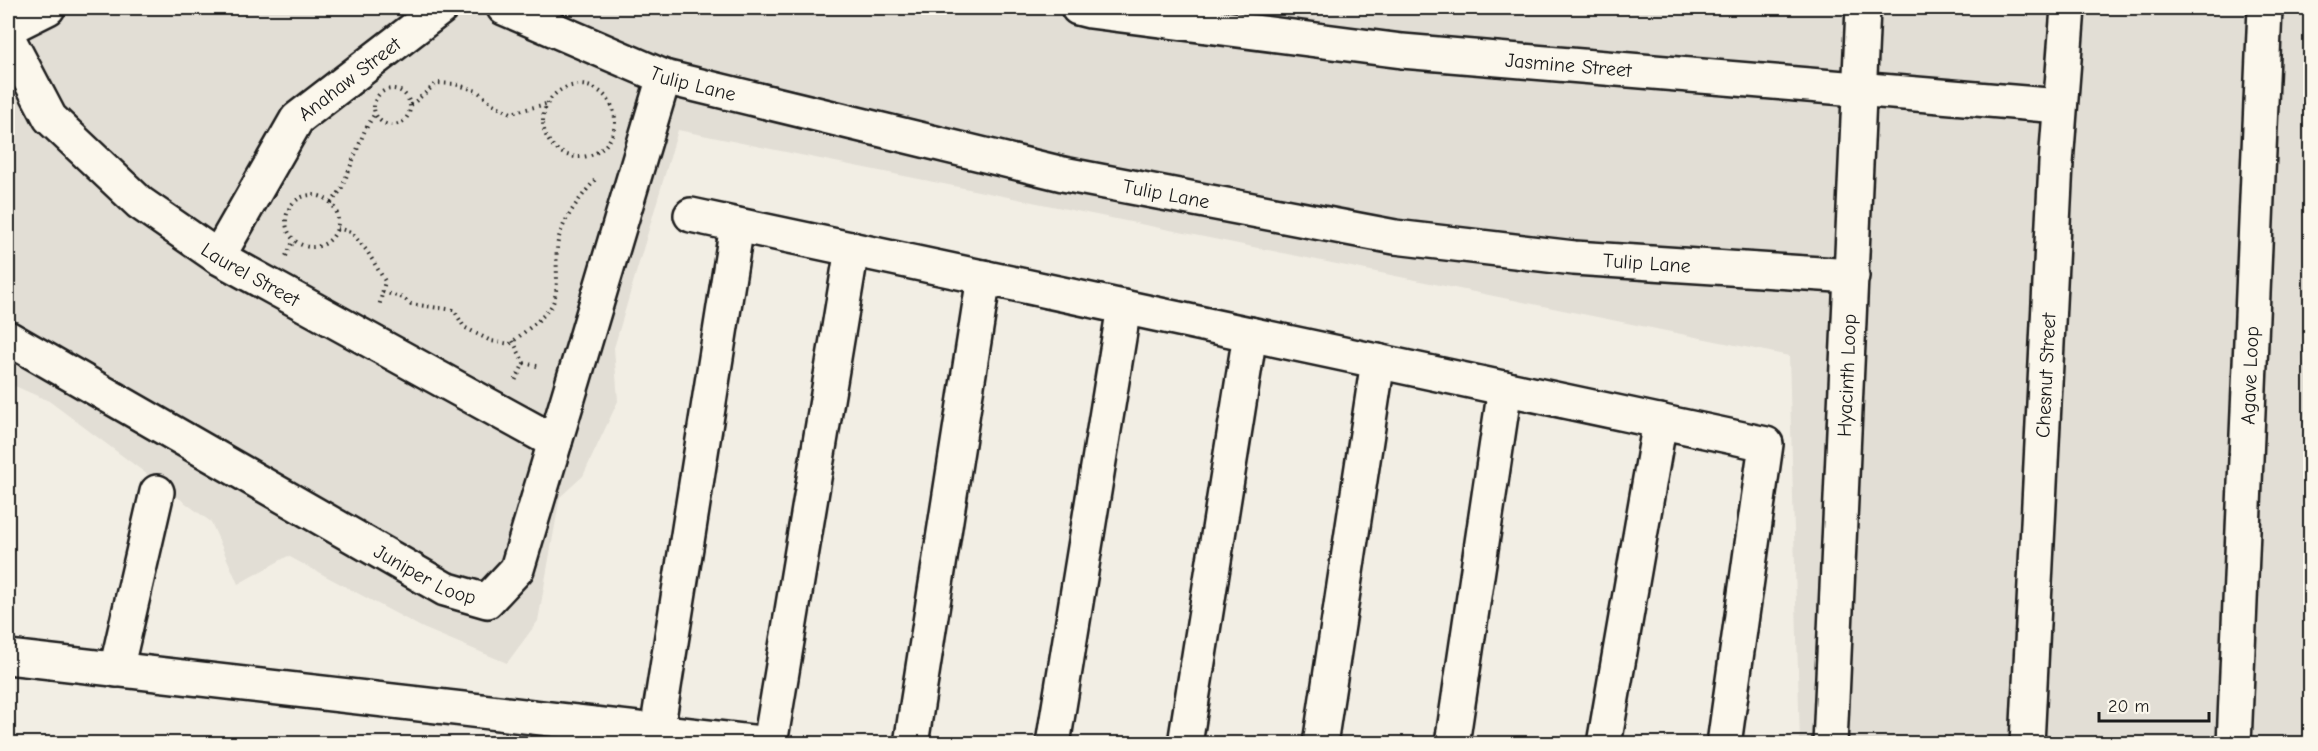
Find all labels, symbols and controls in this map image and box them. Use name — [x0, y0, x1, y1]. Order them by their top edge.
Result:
street label: Anahaw Street — [294, 32, 406, 126]
street label: Jasmine Street — [1504, 49, 1634, 82]
street label: Tulip Lane — [646, 61, 738, 106]
street label: Tulip Lane — [1121, 175, 1212, 214]
street label: Laurel Street — [197, 238, 305, 312]
street label: Tulip Lane — [1602, 249, 1691, 278]
street label: Chesnut Street — [2031, 311, 2061, 439]
street label: Hyacinth Loop — [1833, 313, 1861, 438]
street label: Agave Loop — [2236, 326, 2264, 425]
street label: Juniper Loop — [370, 540, 479, 609]
scale bar — [2099, 685, 2208, 723]
text: 20 m — [2108, 696, 2149, 717]

